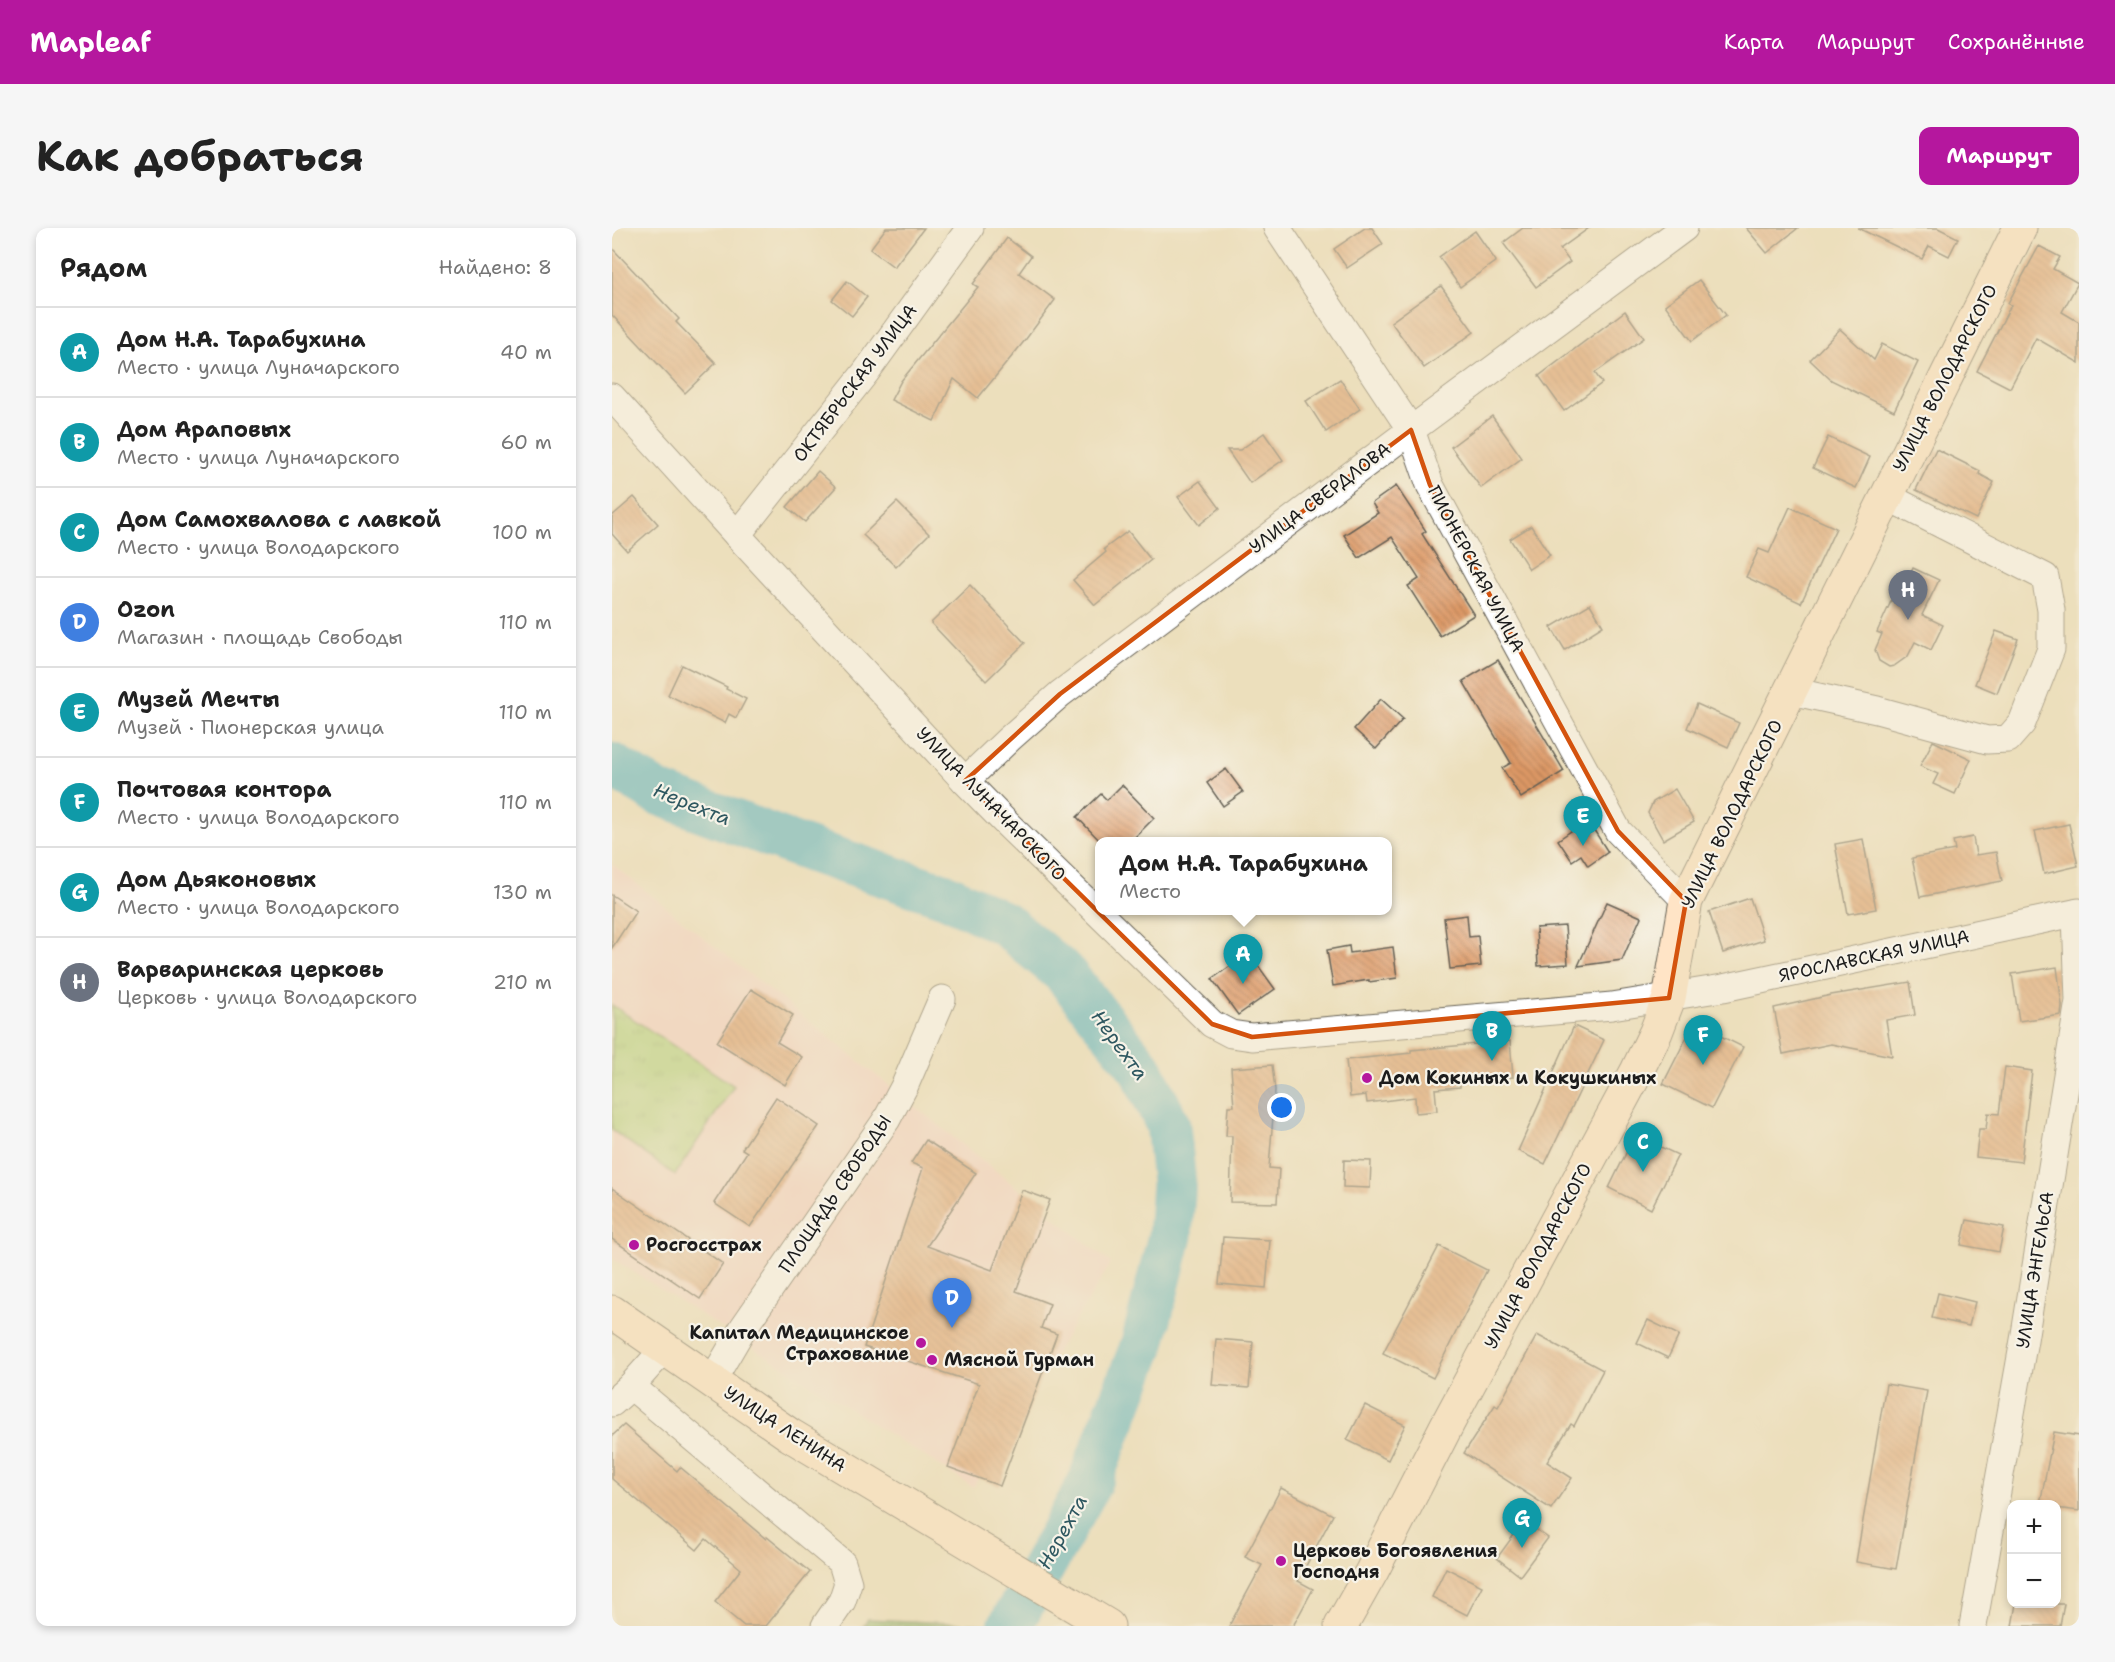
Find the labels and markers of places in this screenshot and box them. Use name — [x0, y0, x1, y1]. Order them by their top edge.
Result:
pin: H — [1888, 570, 1928, 620]
pin: E — [1564, 796, 1602, 846]
pin: A — [1224, 934, 1262, 984]
pin: B — [1472, 1012, 1512, 1061]
pin: F — [1684, 1016, 1722, 1065]
place label: Дом Кокиных и Кокушкиных — [1379, 1066, 1656, 1090]
marker: Дом Кокиных и Кокушкиных — [1360, 1071, 1374, 1085]
pin: C — [1624, 1122, 1662, 1172]
place label: Росгосстрах — [646, 1233, 762, 1257]
marker: Росгосстрах — [627, 1238, 641, 1252]
pin: D — [932, 1278, 972, 1328]
place label: Капитал Медицинское Страхование — [690, 1321, 909, 1366]
marker: Капитал Медицинское Страхование — [914, 1336, 928, 1350]
place label: Мясной Гурман — [944, 1348, 1094, 1372]
marker: Мясной Гурман — [925, 1353, 939, 1367]
pin: G — [1502, 1498, 1542, 1548]
place label: Церковь Богоявления Господня — [1293, 1539, 1498, 1584]
marker: Церковь Богоявления Господня — [1274, 1554, 1288, 1568]

